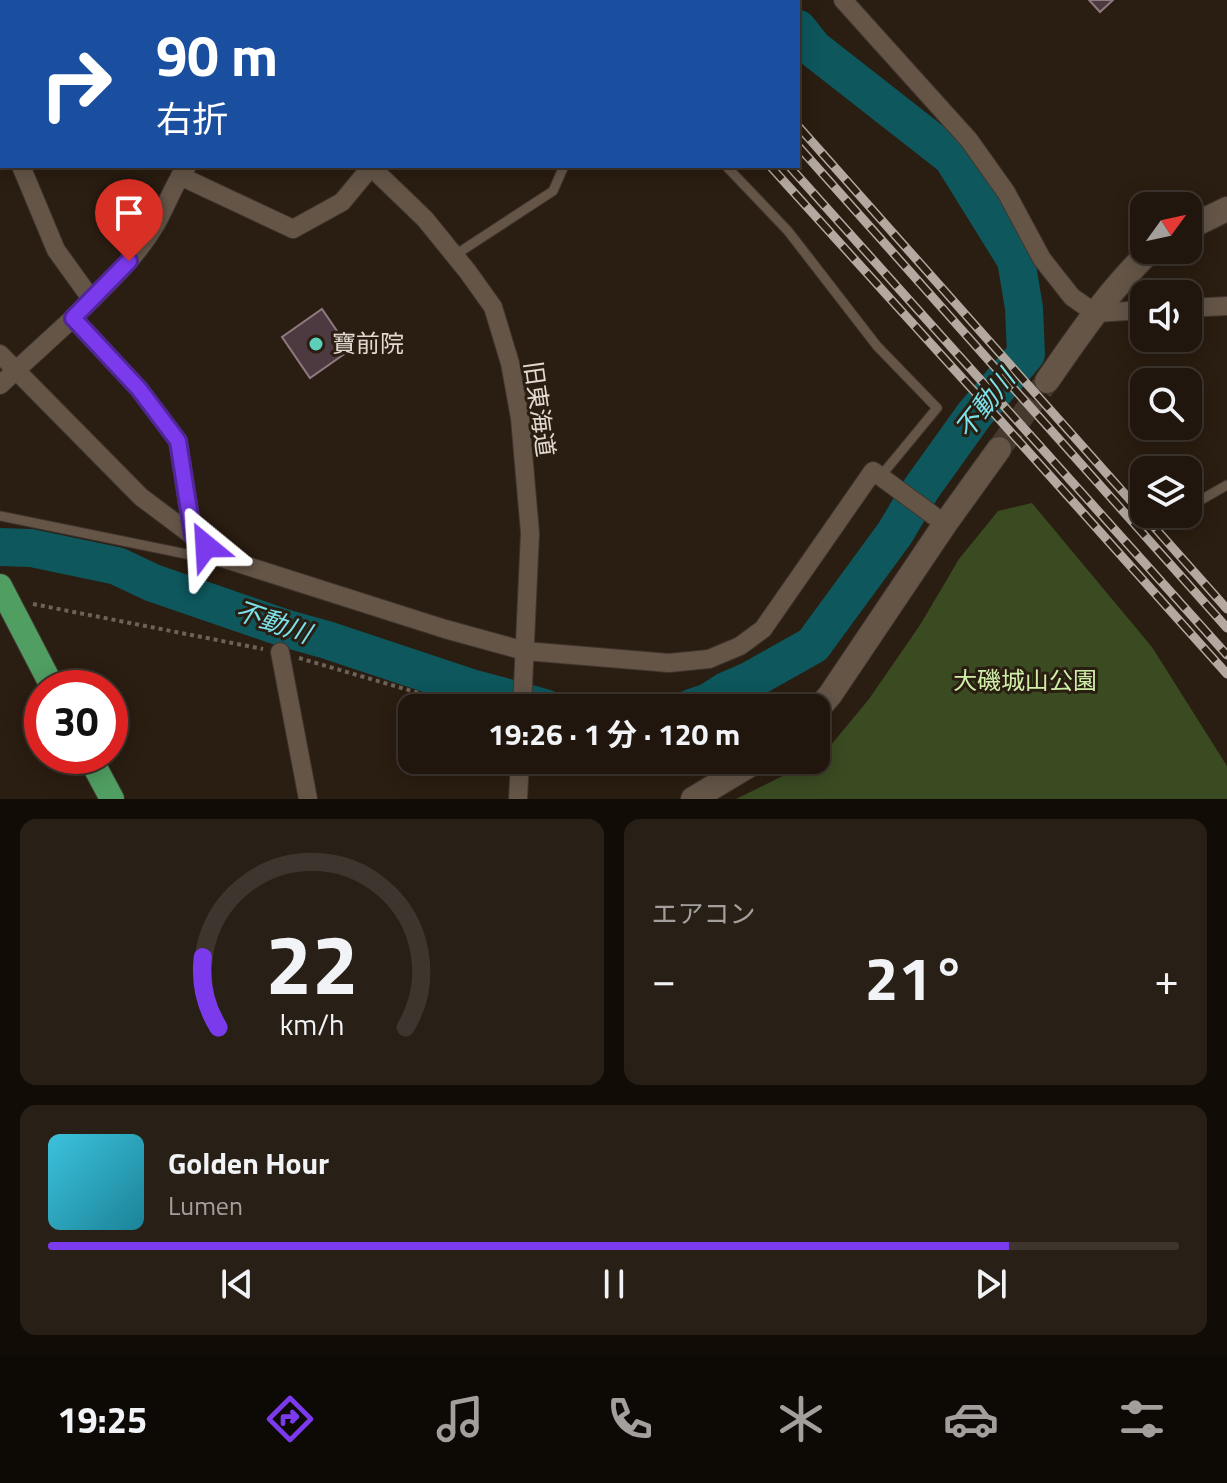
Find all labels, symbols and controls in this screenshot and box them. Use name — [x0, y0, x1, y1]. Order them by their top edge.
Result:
text: 90 m — [156, 13, 278, 98]
icon: right — [24, 32, 128, 136]
text: 右折 — [156, 91, 228, 146]
pin — [95, 179, 163, 261]
icon: arrive — [107, 191, 151, 235]
north arrow — [1130, 192, 1202, 264]
map controls — [1130, 192, 1202, 528]
button: sound — [1130, 280, 1202, 352]
place label: 寶前院 — [332, 325, 404, 361]
marker: 寶前院 — [307, 335, 325, 353]
street label: 旧東海道 — [515, 359, 564, 459]
water label: 不動川 — [945, 359, 1026, 446]
button: search — [1130, 368, 1202, 440]
button: layers — [1130, 456, 1202, 528]
position arrow — [164, 504, 248, 588]
water label: 不動川 — [230, 590, 319, 654]
park label: 大磯城山公園 — [953, 662, 1097, 698]
speed limit sign: 30 — [24, 670, 128, 774]
text: 19:26 · 1 分 · 120 m — [488, 711, 740, 757]
text: エアコン — [652, 894, 756, 933]
text: 22 — [265, 900, 358, 1026]
text: 21° — [865, 932, 966, 1023]
text: − — [652, 945, 676, 1012]
text: + — [1154, 945, 1179, 1012]
text: km/h — [279, 1003, 344, 1046]
text: Golden Hour — [168, 1140, 329, 1186]
text: Lumen — [168, 1186, 243, 1225]
icon: previous — [215, 1262, 259, 1306]
icon: pause — [592, 1262, 636, 1306]
icon: next — [969, 1262, 1013, 1306]
icon: directions — [262, 1391, 318, 1447]
icon: music — [432, 1391, 488, 1447]
icon: phone — [602, 1391, 658, 1447]
icon: climate — [773, 1391, 829, 1447]
icon: car — [943, 1391, 999, 1447]
icon: filters — [1114, 1391, 1170, 1447]
text: 19:25 — [57, 1392, 147, 1447]

